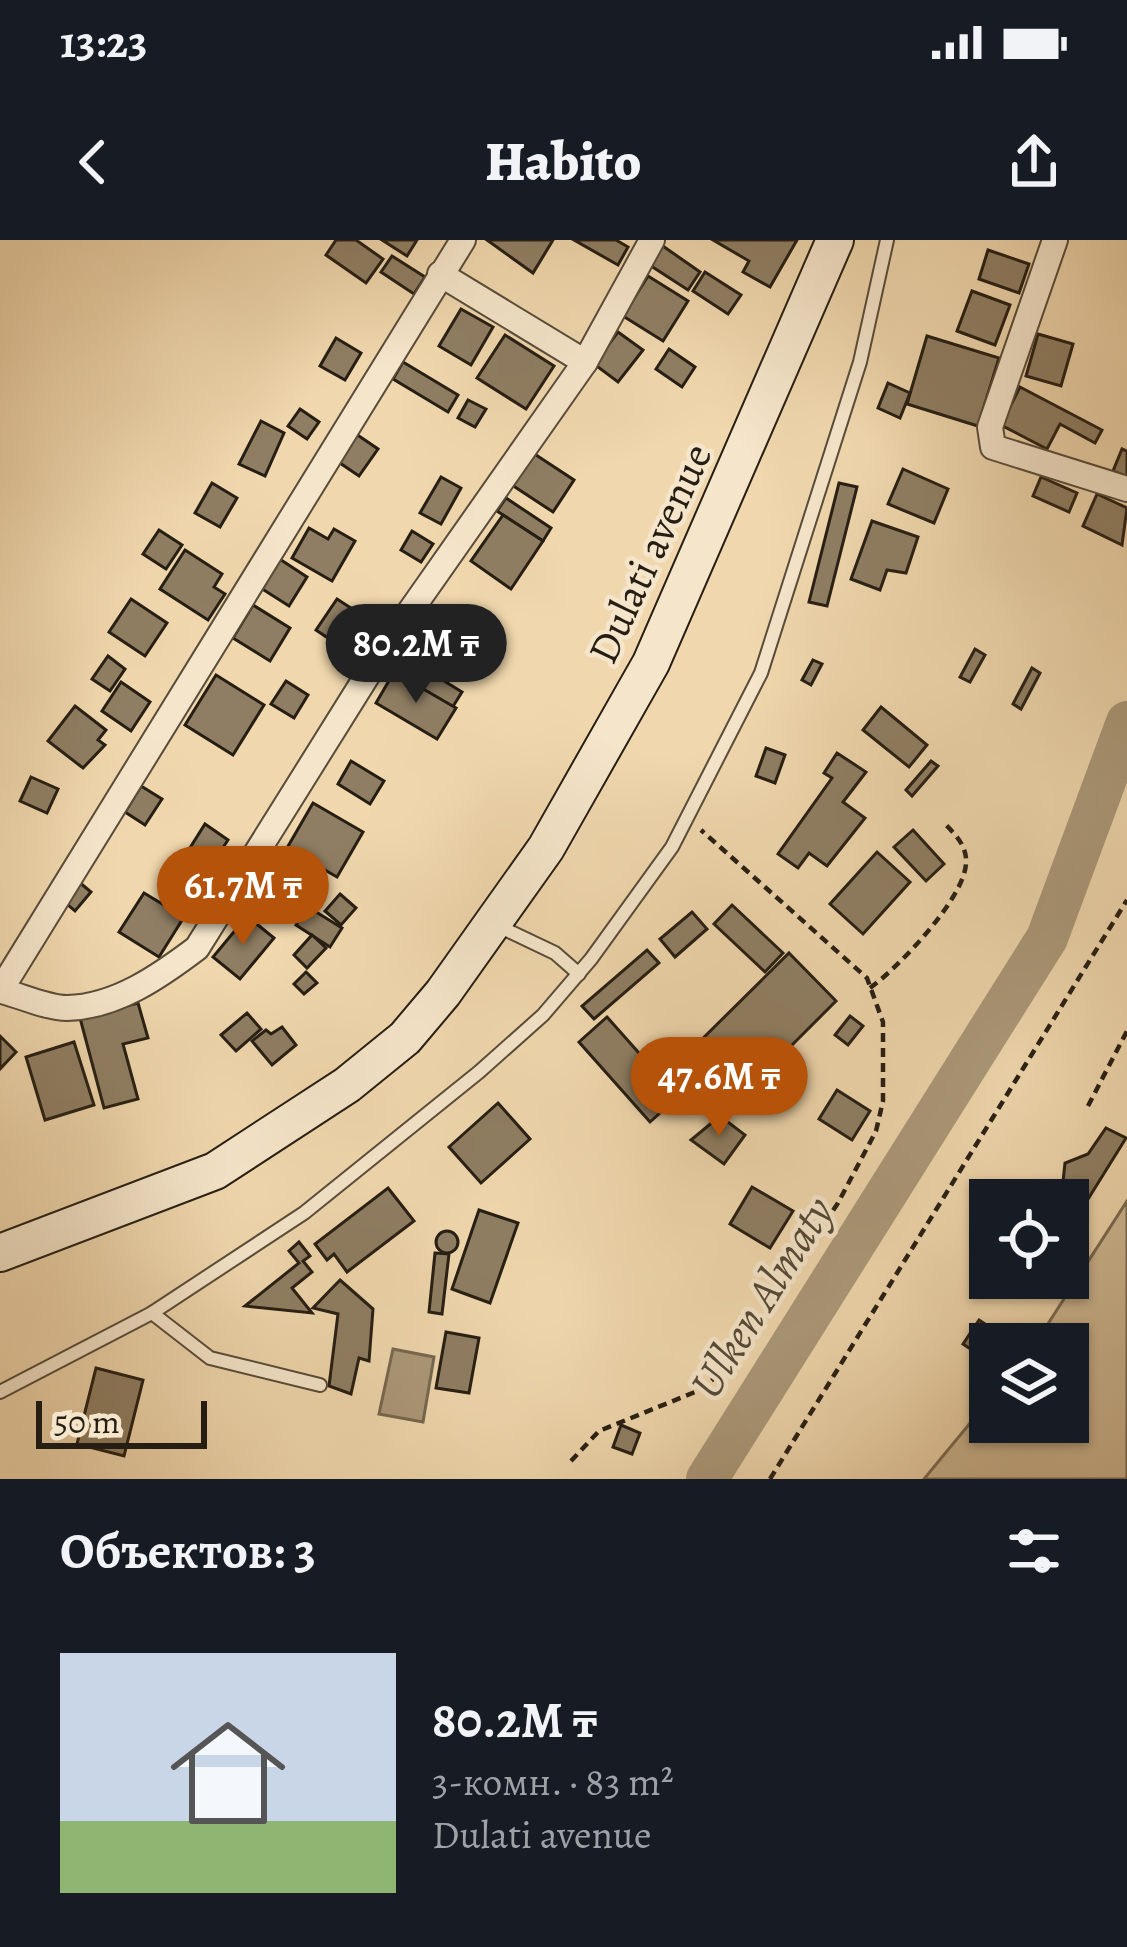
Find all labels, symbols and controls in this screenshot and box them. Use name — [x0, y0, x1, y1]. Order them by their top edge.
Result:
text: 13:23 — [60, 11, 147, 73]
text: Habito — [485, 125, 642, 199]
icon: back — [60, 129, 126, 195]
icon: share — [1001, 129, 1067, 195]
street label: Dulati avenue — [574, 434, 725, 672]
pin: 80.2M ₸ — [305, 604, 527, 706]
text: 80.2M ₸ — [353, 616, 479, 669]
pin: 61.7M ₸ — [132, 846, 354, 948]
text: 61.7M ₸ — [184, 858, 302, 911]
pin: 47.6M ₸ — [608, 1037, 830, 1139]
text: 47.6M ₸ — [658, 1049, 780, 1102]
map controls — [969, 1179, 1089, 1443]
button: locate — [969, 1179, 1089, 1299]
water label: Ulken Almaty — [675, 1184, 849, 1411]
button: layers — [969, 1323, 1089, 1443]
scale bar — [36, 1395, 207, 1448]
text: 50 m — [54, 1399, 120, 1444]
text: Объектов: 3 — [60, 1516, 316, 1586]
icon: filters — [1001, 1518, 1067, 1584]
text: 80.2M ₸ — [432, 1685, 598, 1755]
icon: home — [156, 1701, 300, 1845]
text: 3-комн. · 83 m² — [432, 1755, 674, 1808]
text: Dulati avenue — [432, 1808, 651, 1861]

